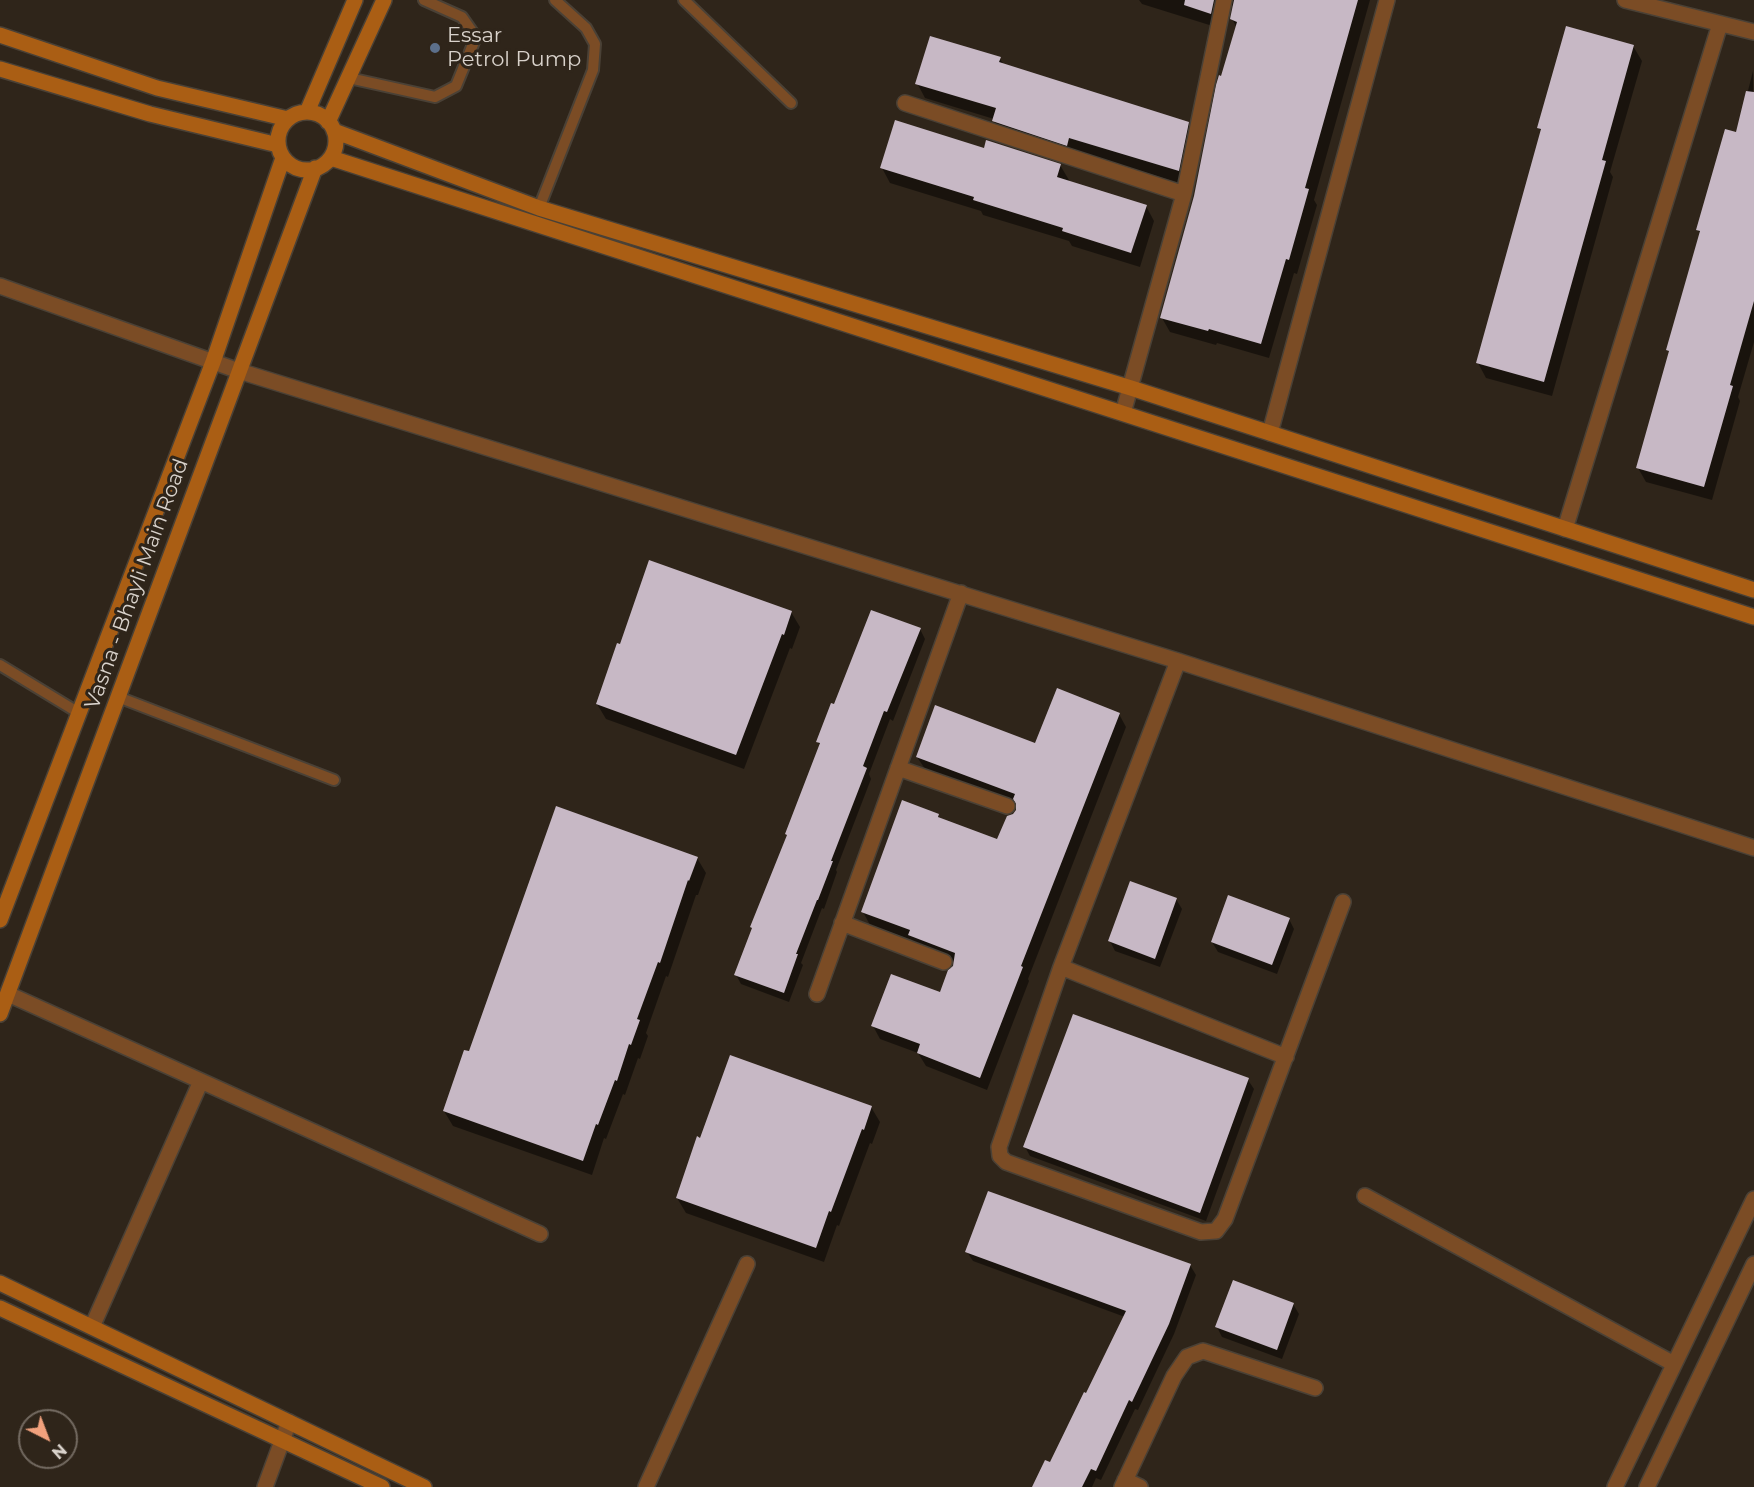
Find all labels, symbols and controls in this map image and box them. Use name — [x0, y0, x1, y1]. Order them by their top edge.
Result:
place label: Essar Petrol Pump — [447, 23, 581, 73]
marker: Essar Petrol Pump — [428, 41, 442, 55]
street label: Vasna - Bhayli Main Road — [80, 455, 194, 713]
north arrow — [18, 1409, 78, 1469]
text: N — [48, 1440, 70, 1463]

